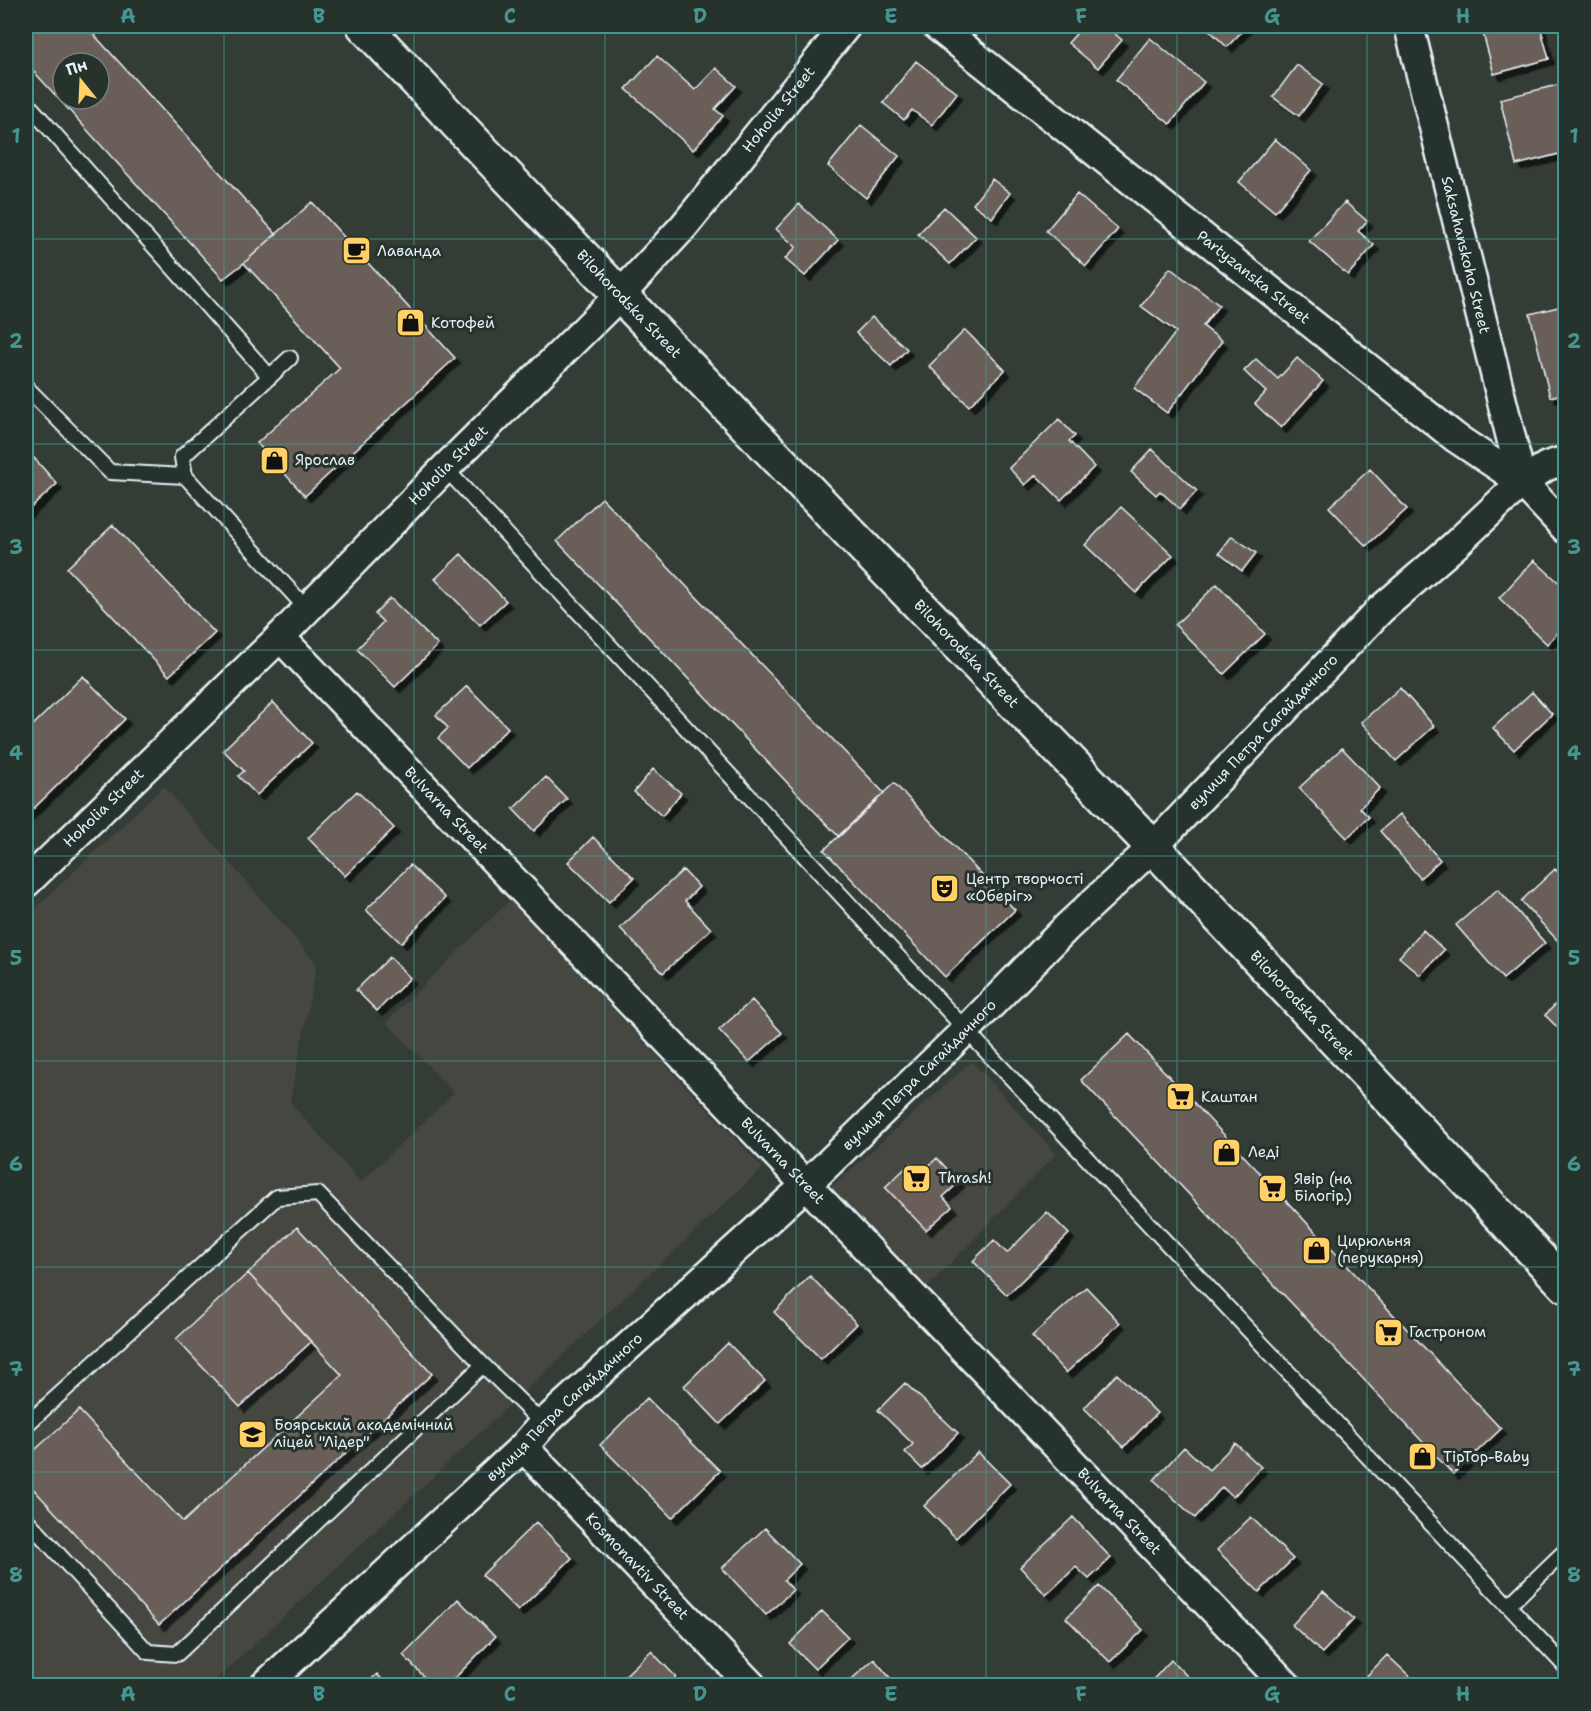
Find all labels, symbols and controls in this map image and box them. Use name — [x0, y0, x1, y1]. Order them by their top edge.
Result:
text: A — [120, 3, 136, 29]
text: B — [313, 3, 325, 29]
text: C — [504, 3, 516, 29]
text: D — [693, 3, 707, 29]
text: E — [884, 3, 898, 29]
text: F — [1075, 3, 1087, 29]
text: G — [1264, 3, 1280, 29]
text: H — [1456, 3, 1470, 29]
north arrow — [51, 51, 111, 111]
text: Пн — [63, 54, 90, 80]
street label: Hoholia Street — [738, 62, 819, 157]
text: 1 — [11, 123, 21, 149]
text: 1 — [1569, 123, 1579, 149]
street label: Saksahanskoho Street — [1437, 174, 1495, 336]
street label: Partyzanska Street — [1193, 226, 1314, 328]
cafe icon: Лаванда — [340, 235, 372, 267]
place label: Лаванда — [377, 241, 442, 261]
street label: Bilohorodska Street — [572, 245, 686, 363]
shop icon: Котофей — [394, 307, 426, 339]
place label: Котофей — [431, 313, 495, 333]
text: 2 — [9, 328, 23, 354]
text: 2 — [1567, 328, 1581, 354]
street label: Hoholia Street — [404, 421, 492, 510]
shop icon: Ярослав — [258, 444, 290, 476]
place label: Ярослав — [295, 450, 355, 470]
text: 3 — [9, 534, 23, 560]
text: 3 — [1567, 534, 1581, 560]
street label: Bilohorodska Street — [909, 595, 1023, 712]
street label: вулиця Петра Сагайдачного — [1184, 650, 1342, 814]
text: 4 — [9, 740, 23, 766]
text: 4 — [1567, 740, 1581, 766]
street label: Bulvarna Street — [400, 762, 493, 858]
street label: Hoholia Street — [59, 764, 148, 852]
place label: Центр творчості «Оберіг» — [966, 869, 1084, 906]
theatre icon: Центр творчості «Оберіг» — [929, 872, 961, 904]
text: 5 — [10, 945, 22, 971]
text: 5 — [1568, 945, 1580, 971]
street label: Bilohorodska Street — [1246, 946, 1358, 1064]
street label: вулиця Петра Сагайдачного — [837, 995, 1001, 1155]
supermarket icon: Каштан — [1164, 1081, 1196, 1113]
place label: Каштан — [1201, 1087, 1258, 1107]
street label: Bulvarna Street — [736, 1113, 829, 1208]
shop icon: Леді — [1211, 1136, 1243, 1168]
place label: Леді — [1248, 1142, 1279, 1162]
text: 6 — [9, 1151, 23, 1177]
text: 6 — [1567, 1151, 1581, 1177]
supermarket icon: Thrash! — [901, 1162, 933, 1194]
place label: Thrash! — [938, 1168, 992, 1188]
place label: Явір (на Білогір.) — [1294, 1169, 1353, 1206]
supermarket icon: Явір (на Білогір.) — [1257, 1172, 1289, 1204]
place label: Цирюльня (перукарня) — [1337, 1231, 1423, 1268]
shop icon: Цирюльня (перукарня) — [1300, 1234, 1332, 1266]
supermarket icon: Гастроном — [1372, 1316, 1404, 1348]
place label: Гастроном — [1409, 1322, 1486, 1342]
street label: вулиця Петра Сагайдачного — [482, 1328, 647, 1486]
text: 7 — [9, 1356, 23, 1382]
text: 7 — [1567, 1356, 1581, 1382]
place label: Боярський академічний ліцей "Лідер" — [274, 1415, 453, 1452]
school or university icon: Боярський академічний ліцей "Лідер" — [237, 1418, 269, 1450]
shop icon: TipTop-Baby — [1406, 1441, 1438, 1473]
place label: TipTop-Baby — [1443, 1447, 1530, 1467]
street label: Bulvarna Street — [1073, 1464, 1166, 1559]
street label: Kosmonavtiv Street — [581, 1508, 693, 1624]
text: 8 — [9, 1562, 23, 1588]
text: 8 — [1567, 1562, 1581, 1588]
text: A — [120, 1681, 136, 1707]
text: B — [313, 1681, 325, 1707]
text: C — [504, 1681, 516, 1707]
text: D — [693, 1681, 707, 1707]
text: E — [884, 1681, 898, 1707]
text: F — [1075, 1681, 1087, 1707]
text: G — [1264, 1681, 1280, 1707]
text: H — [1456, 1681, 1470, 1707]

